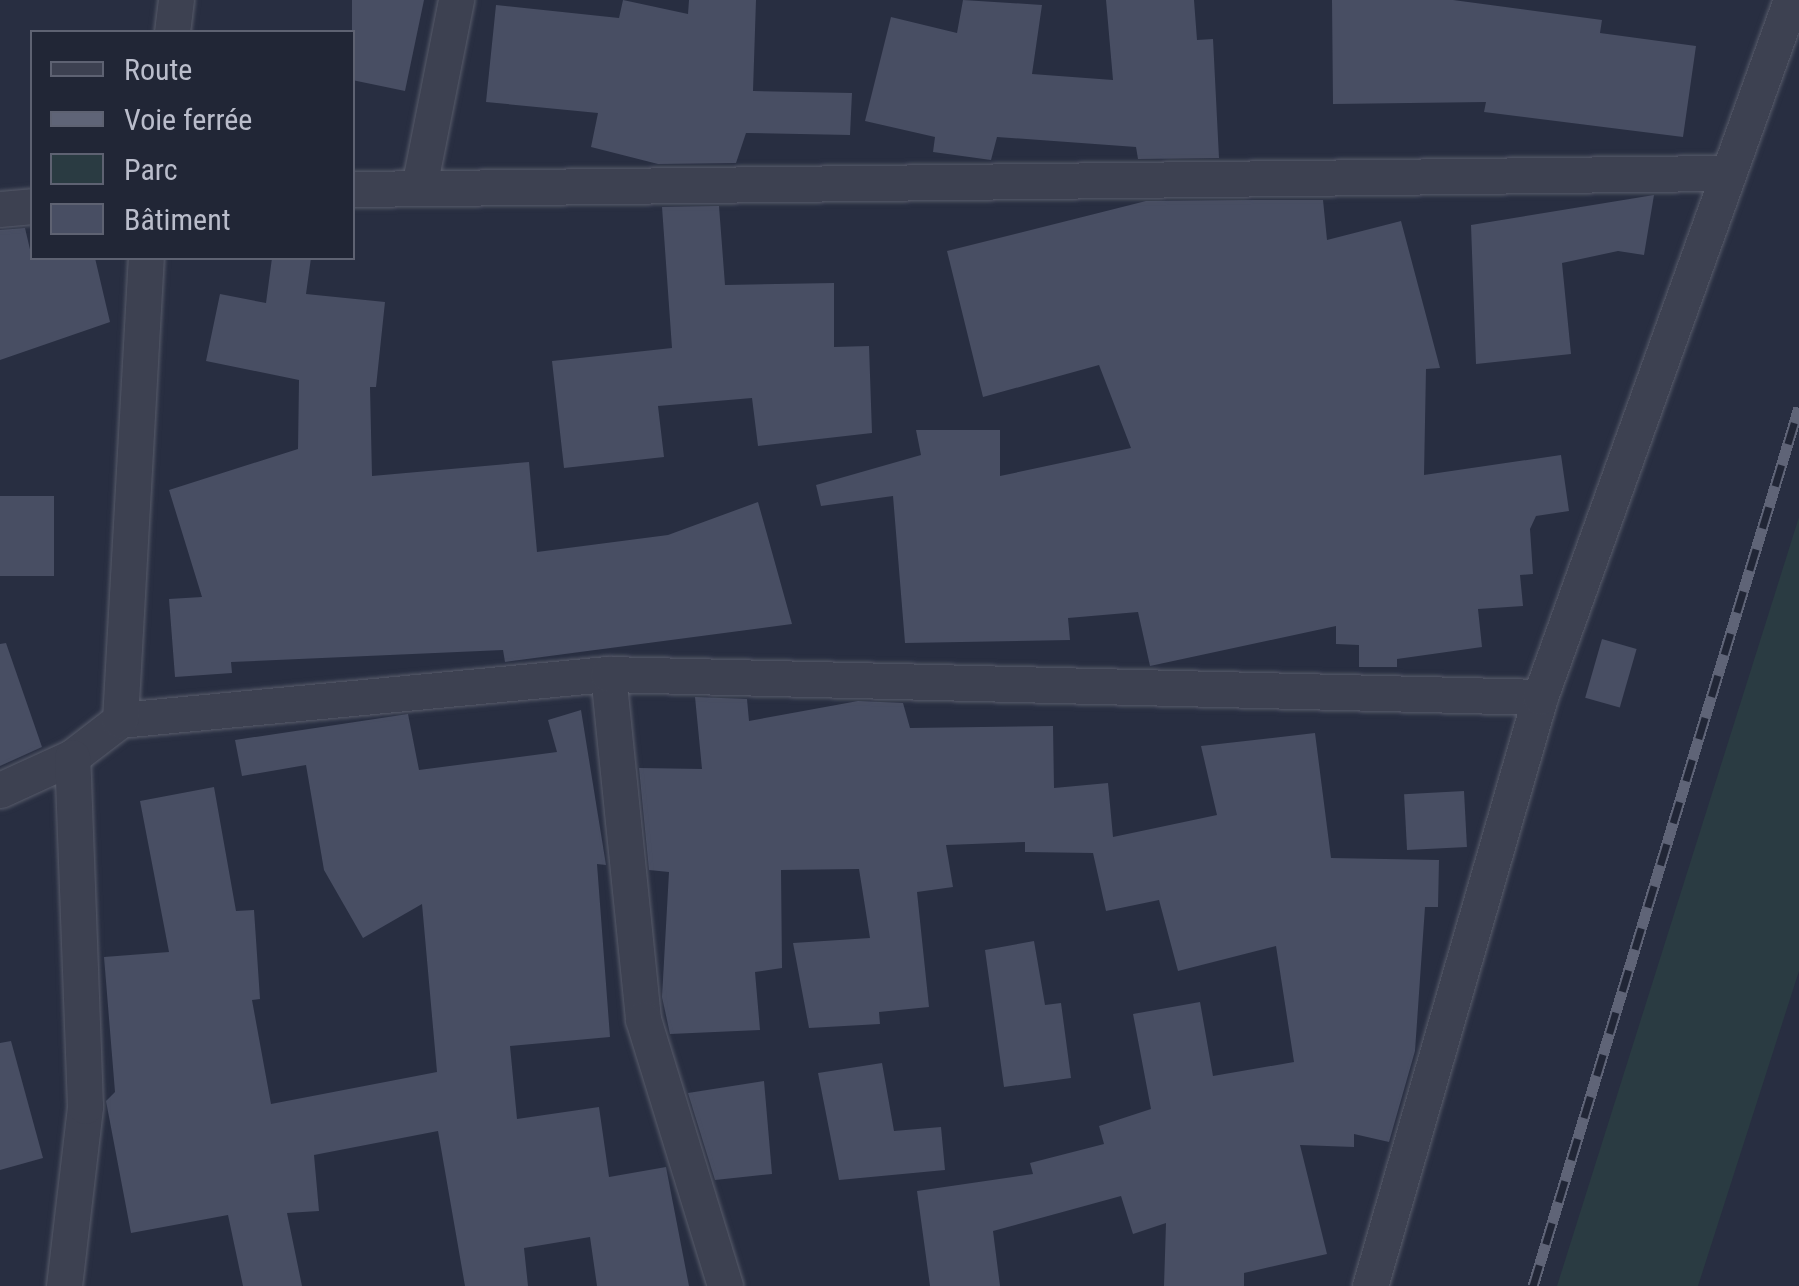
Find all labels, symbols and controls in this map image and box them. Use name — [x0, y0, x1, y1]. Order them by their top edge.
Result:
legend — [30, 30, 355, 260]
text: Route — [124, 52, 192, 87]
text: Voie ferrée — [124, 102, 252, 137]
text: Parc — [124, 152, 178, 187]
text: Bâtiment — [124, 202, 231, 237]

